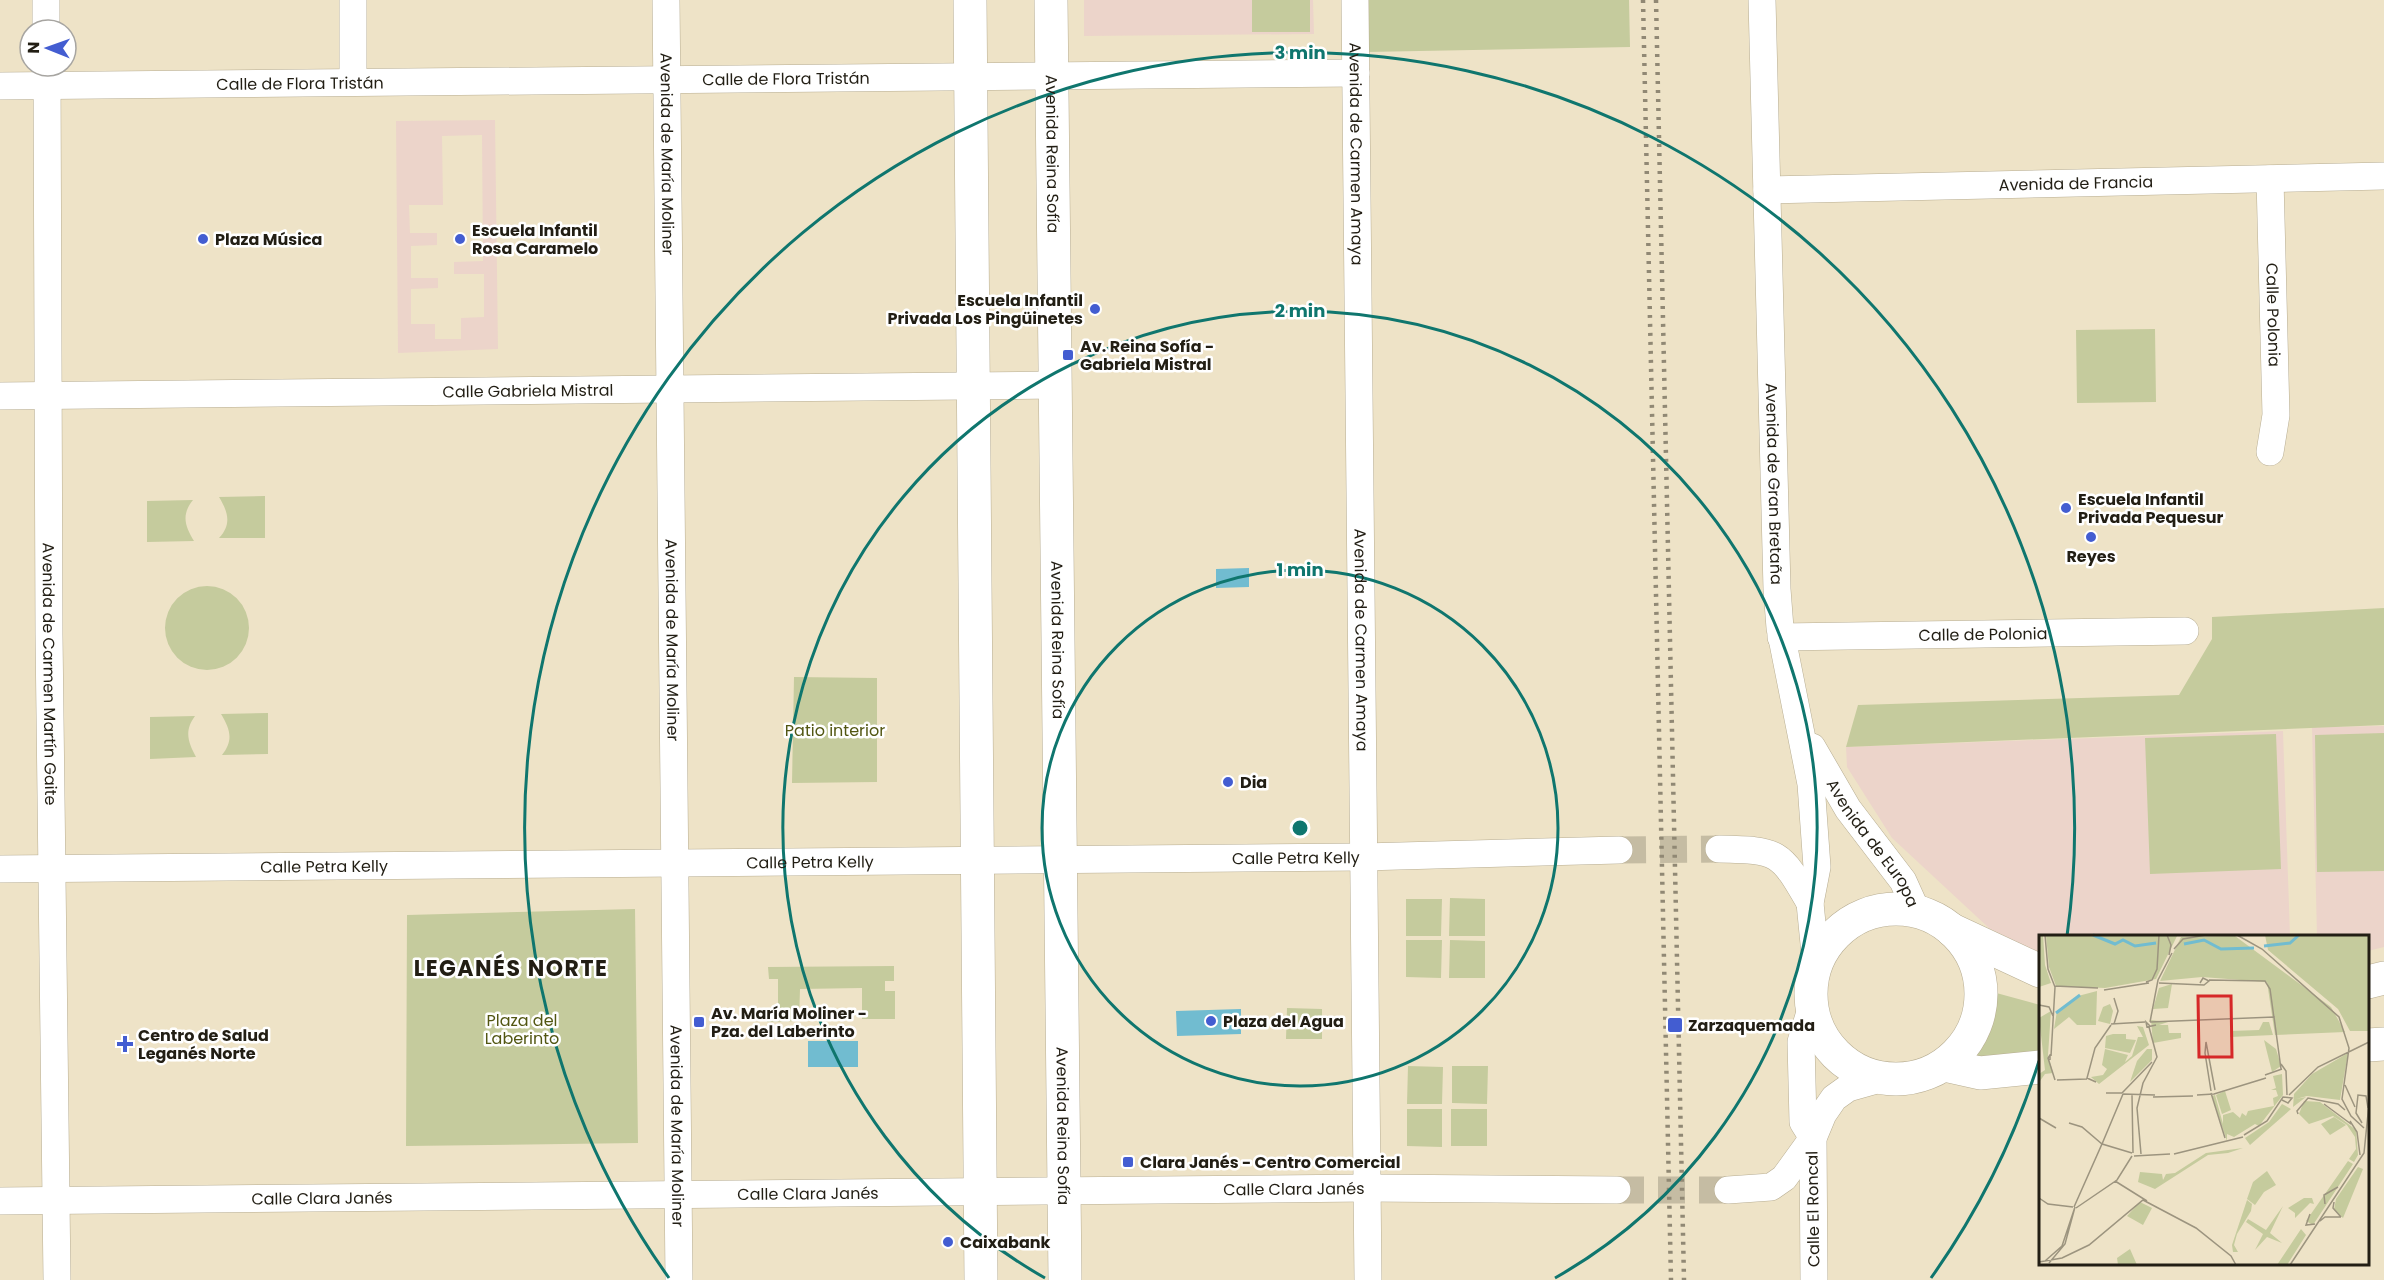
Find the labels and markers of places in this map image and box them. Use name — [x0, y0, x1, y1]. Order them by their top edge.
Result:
place label: Escuela Infantil Rosa Caramelo — [472, 219, 598, 260]
place label: Plaza Música — [215, 228, 322, 251]
marker: Plaza Música — [196, 232, 210, 246]
marker: Escuela Infantil Rosa Caramelo — [453, 232, 467, 246]
place label: Escuela Infantil Privada Los Pingüinetes — [888, 289, 1083, 330]
marker: Escuela Infantil Privada Los Pingüinetes — [1088, 302, 1102, 316]
place label: Av. Reina Sofía - Gabriela Mistral — [1080, 335, 1214, 376]
marker: Av. Reina Sofía - Gabriela Mistral — [1061, 348, 1075, 362]
place label: Escuela Infantil Privada Pequesur — [2078, 488, 2224, 529]
marker: Escuela Infantil Privada Pequesur — [2059, 501, 2073, 515]
marker: Reyes — [2084, 530, 2098, 544]
place label: Reyes — [2066, 545, 2116, 568]
place label: Dia — [1240, 771, 1267, 794]
marker: Dia — [1221, 775, 1235, 789]
centre of rings — [1290, 818, 1310, 838]
place label: Av. María Moliner - Pza. del Laberinto — [711, 1002, 867, 1043]
place label: Plaza del Agua — [1223, 1010, 1344, 1033]
marker: Plaza del Agua — [1204, 1014, 1218, 1028]
place label: Zarzaquemada — [1688, 1014, 1815, 1037]
marker: Av. María Moliner - Pza. del Laberinto — [692, 1015, 706, 1029]
marker: Zarzaquemada — [1666, 1016, 1684, 1034]
place label: Centro de Salud Leganés Norte — [138, 1024, 269, 1065]
marker: Centro de Salud Leganés Norte — [116, 1035, 134, 1053]
place label: Clara Janés - Centro Comercial — [1140, 1151, 1400, 1174]
marker: Clara Janés - Centro Comercial — [1121, 1155, 1135, 1169]
place label: Caixabank — [960, 1231, 1051, 1254]
marker: Caixabank — [941, 1235, 955, 1249]

